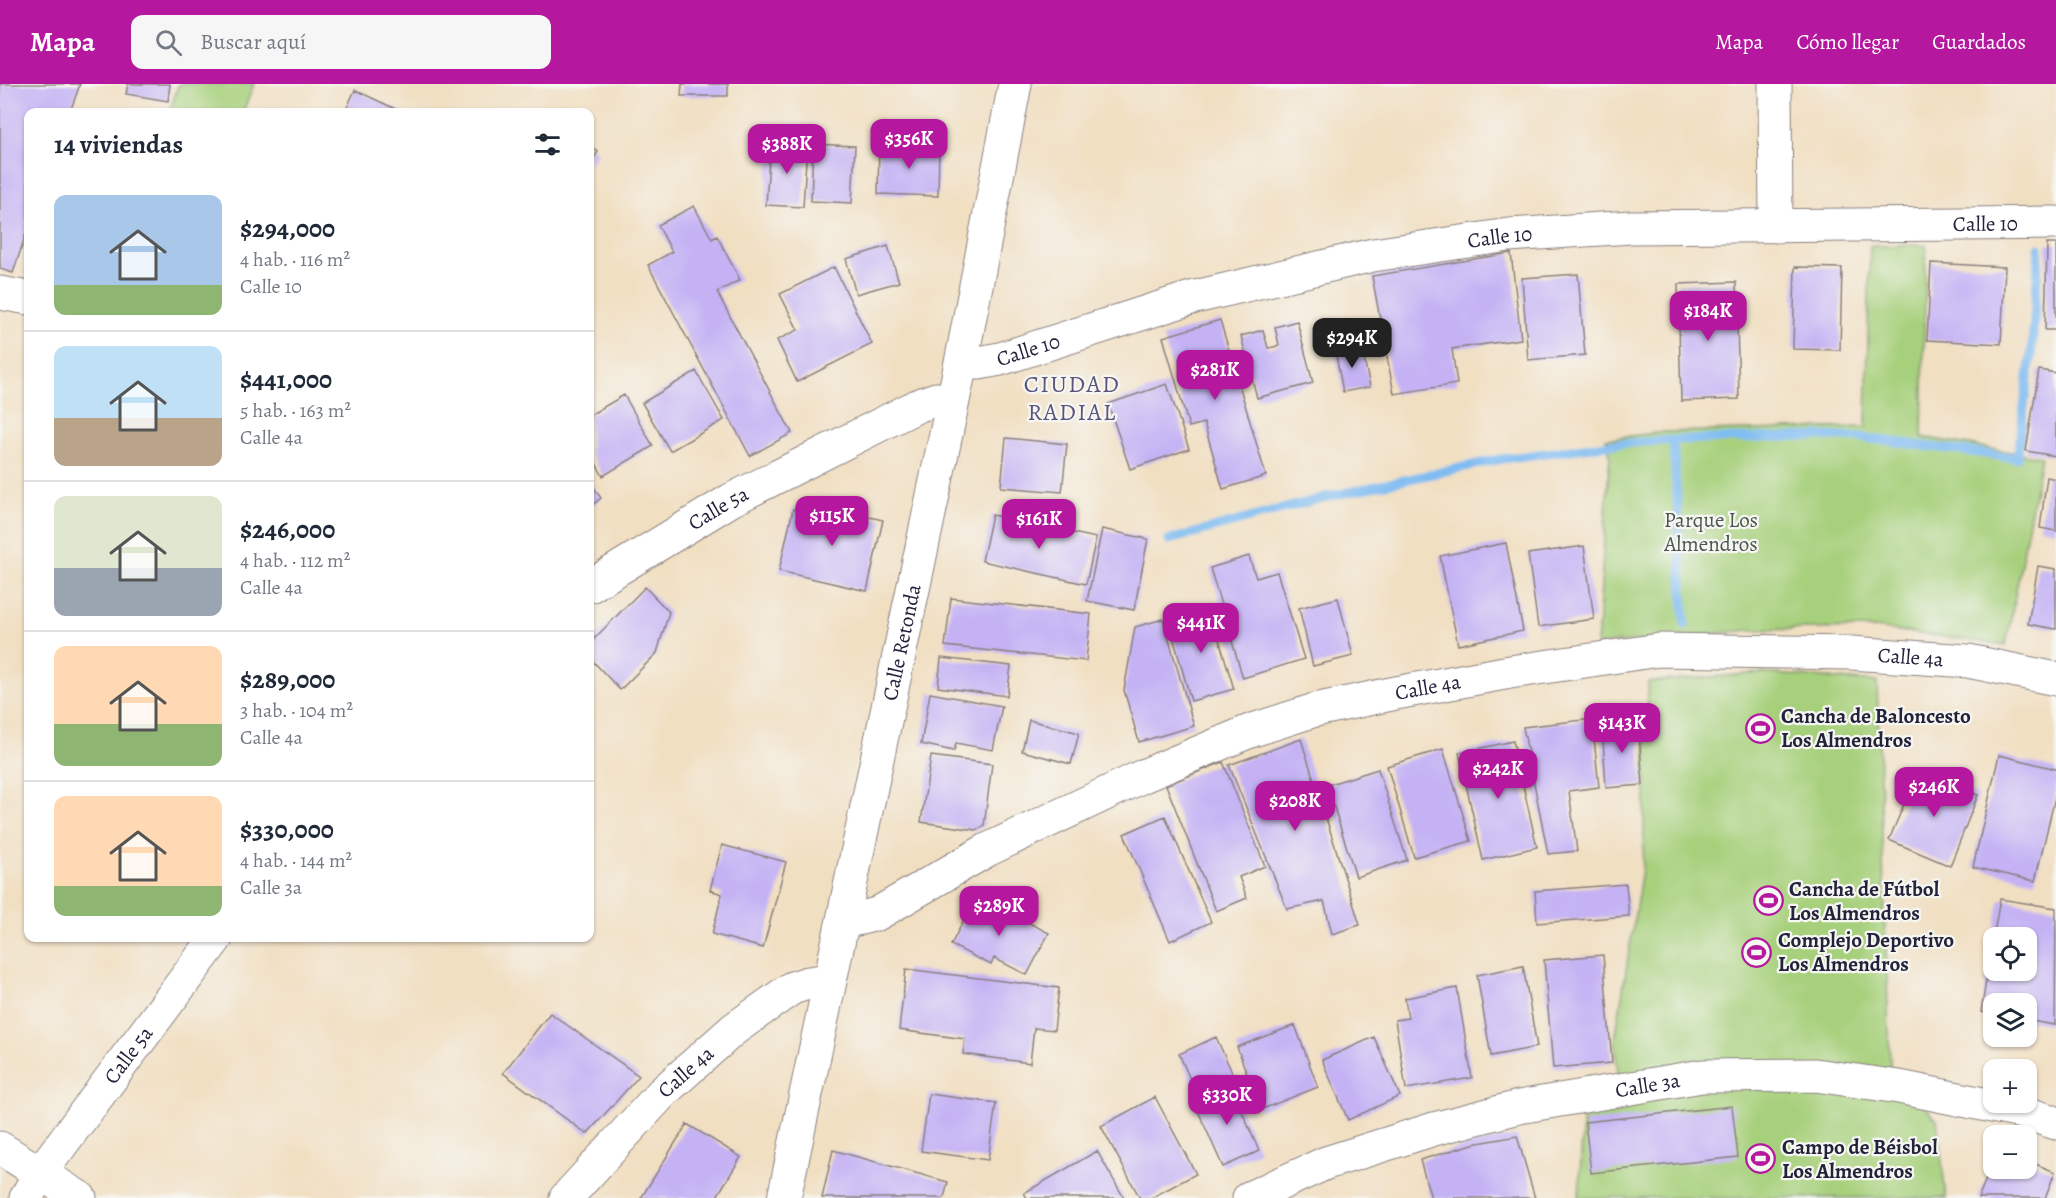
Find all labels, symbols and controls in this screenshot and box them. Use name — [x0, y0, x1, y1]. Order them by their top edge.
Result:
search box — [131, 15, 551, 69]
text: Mapa — [30, 23, 95, 61]
icon: search — [152, 26, 185, 59]
text: Buscar aquí — [200, 27, 306, 57]
text: Mapa — [1715, 28, 1763, 56]
text: Cómo llegar — [1796, 28, 1899, 56]
text: Guardados — [1932, 28, 2026, 56]
pin: $356K — [867, 119, 951, 170]
pin: $388K — [745, 124, 829, 175]
text: $356K — [885, 125, 933, 152]
text: 14 viviendas — [54, 127, 183, 162]
icon: filters — [531, 128, 564, 161]
text: $388K — [762, 130, 812, 157]
street label: Calle 10 — [1953, 209, 2018, 238]
text: $294,000 — [240, 211, 335, 246]
icon: home — [102, 219, 174, 291]
street label: Calle 10 — [1465, 220, 1533, 255]
text: 4 hab. · 116 m² — [240, 246, 350, 273]
text: Calle 10 — [240, 273, 302, 300]
pin: $184K — [1666, 291, 1750, 342]
text: $184K — [1684, 297, 1732, 324]
pin: $294K — [1310, 318, 1394, 369]
text: $294K — [1327, 324, 1377, 351]
street label: Calle 10 — [993, 327, 1064, 373]
pin: $281K — [1173, 350, 1257, 401]
text: $281K — [1191, 356, 1239, 383]
text: $441,000 — [240, 362, 332, 397]
district label: CIUDAD RADIAL — [1024, 368, 1120, 428]
icon: home — [102, 370, 174, 442]
text: 5 hab. · 163 m² — [240, 397, 351, 424]
text: Calle 4a — [240, 424, 303, 451]
street label: Calle 5a — [683, 479, 753, 537]
pin: $115K — [790, 496, 874, 547]
pin: $161K — [997, 499, 1081, 550]
text: $115K — [809, 502, 855, 529]
text: $161K — [1016, 505, 1062, 532]
park label: Parque Los Almendros — [1663, 506, 1758, 558]
text: $246,000 — [240, 512, 335, 547]
icon: home — [102, 520, 174, 592]
text: 4 hab. · 112 m² — [240, 547, 350, 574]
text: Calle 4a — [240, 574, 303, 601]
street label: Calle Retonda — [876, 581, 928, 703]
pin: $441K — [1159, 603, 1243, 654]
text: $441K — [1177, 609, 1225, 636]
street label: Calle 4a — [1877, 641, 1945, 673]
text: $289,000 — [240, 662, 335, 697]
street label: Calle 4a — [1393, 667, 1463, 707]
icon: home — [102, 670, 174, 742]
text: 3 hab. · 104 m² — [240, 697, 353, 724]
place label: Cancha de Baloncesto Los Almendros — [1781, 702, 1971, 754]
pin: $143K — [1580, 703, 1664, 754]
text: $143K — [1598, 709, 1646, 736]
sports icon: Cancha de Baloncesto Los Almendros — [1744, 712, 1776, 744]
text: Calle 4a — [240, 724, 303, 751]
pin: $242K — [1456, 749, 1540, 800]
text: $242K — [1472, 755, 1524, 782]
pin: $246K — [1892, 767, 1976, 818]
text: $246K — [1909, 773, 1959, 800]
pin: $208K — [1253, 781, 1337, 832]
text: $208K — [1269, 787, 1321, 814]
text: $330,000 — [240, 812, 334, 847]
icon: home — [102, 820, 174, 892]
text: 4 hab. · 144 m² — [240, 847, 352, 874]
text: Calle 3a — [240, 874, 302, 901]
place label: Cancha de Fútbol Los Almendros — [1789, 875, 1940, 927]
sports icon: Cancha de Fútbol Los Almendros — [1752, 885, 1784, 917]
pin: $289K — [957, 886, 1041, 937]
text: $289K — [974, 892, 1024, 919]
place label: Complejo Deportivo Los Almendros — [1778, 926, 1954, 978]
map controls — [1983, 927, 2037, 1179]
button: locate — [1983, 927, 2037, 981]
sports icon: Complejo Deportivo Los Almendros — [1741, 936, 1773, 968]
button: layers — [1983, 993, 2037, 1047]
street label: Calle 5a — [97, 1020, 159, 1090]
street label: Calle 4a — [652, 1039, 720, 1104]
button: + — [1983, 1059, 2037, 1113]
street label: Calle 3a — [1613, 1066, 1682, 1104]
pin: $330K — [1185, 1075, 1269, 1126]
text: $330K — [1202, 1081, 1252, 1108]
button: − — [1983, 1125, 2037, 1179]
place label: Campo de Béisbol Los Almendros — [1782, 1133, 1938, 1185]
sports icon: Campo de Béisbol Los Almendros — [1745, 1143, 1777, 1175]

